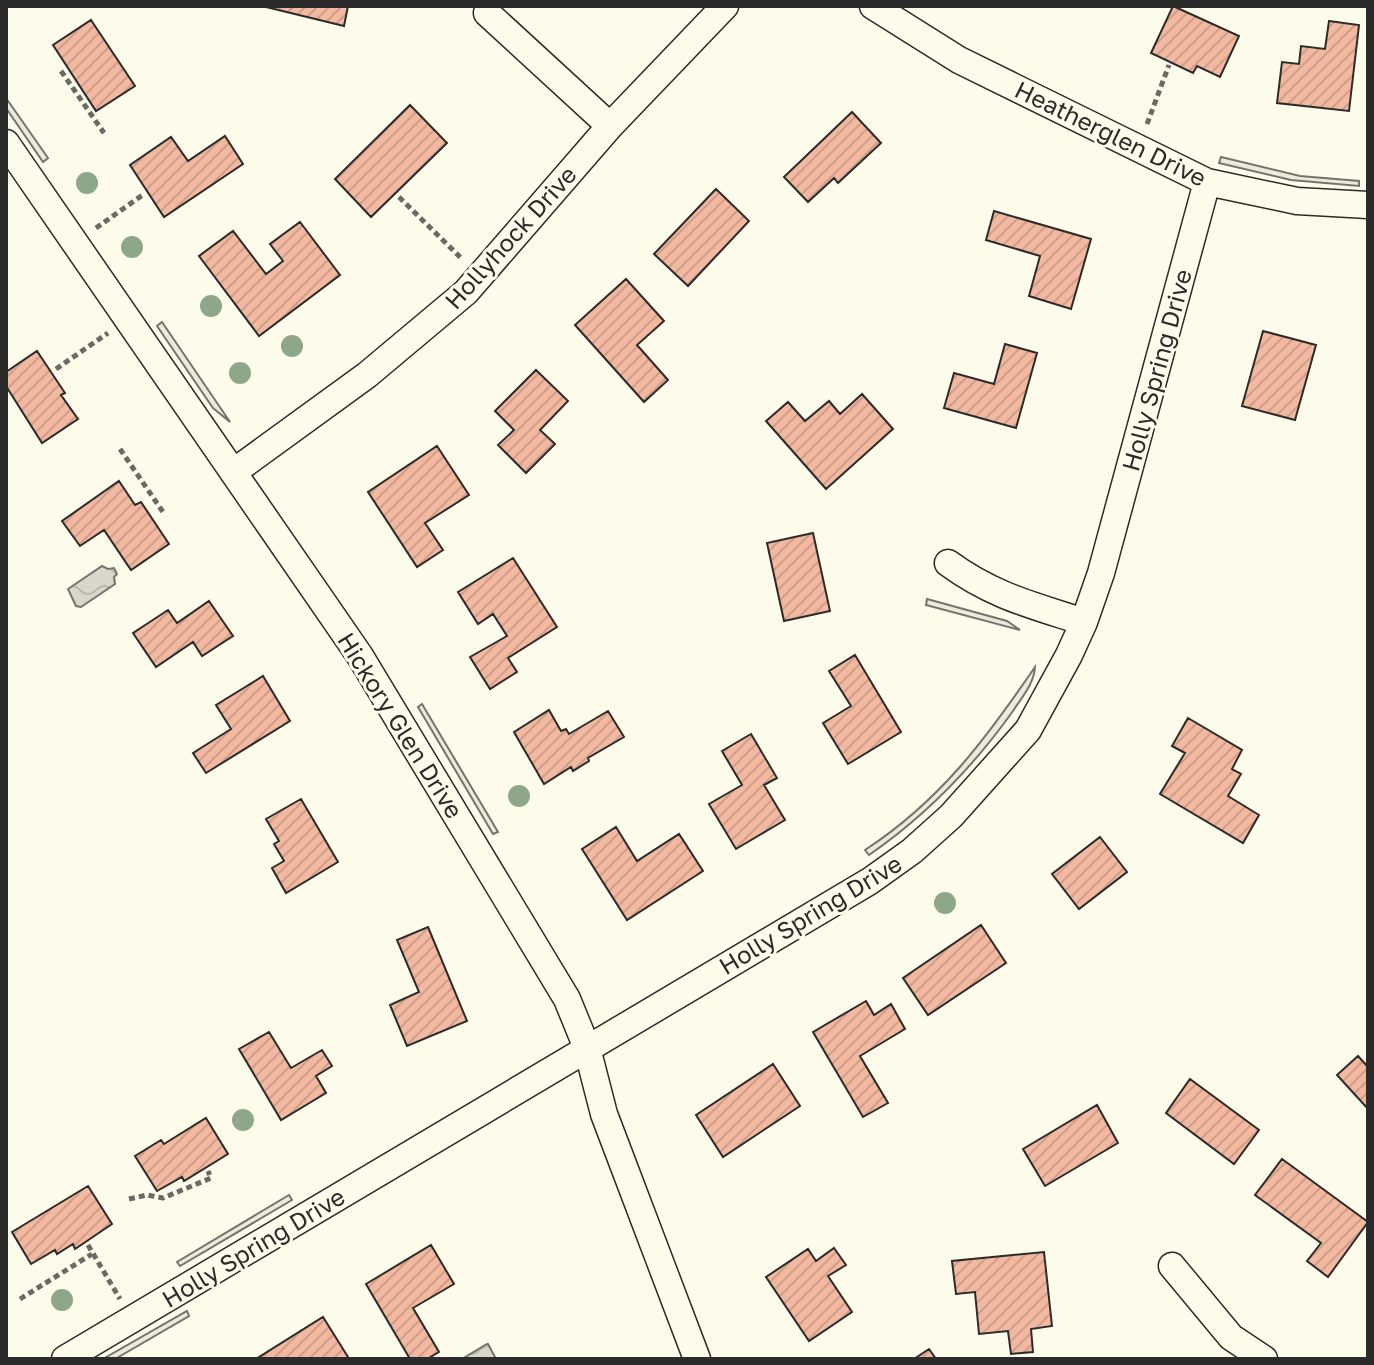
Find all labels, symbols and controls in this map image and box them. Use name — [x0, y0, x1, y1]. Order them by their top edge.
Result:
street label: Heatherglen Drive — [1011, 74, 1211, 192]
street label: Hollyhock Drive — [438, 160, 582, 314]
street label: Holly Spring Drive — [1115, 266, 1197, 474]
street label: Hickory Glen Drive — [332, 627, 470, 823]
street label: Holly Spring Drive — [713, 848, 907, 980]
street label: Holly Spring Drive — [156, 1181, 350, 1313]

